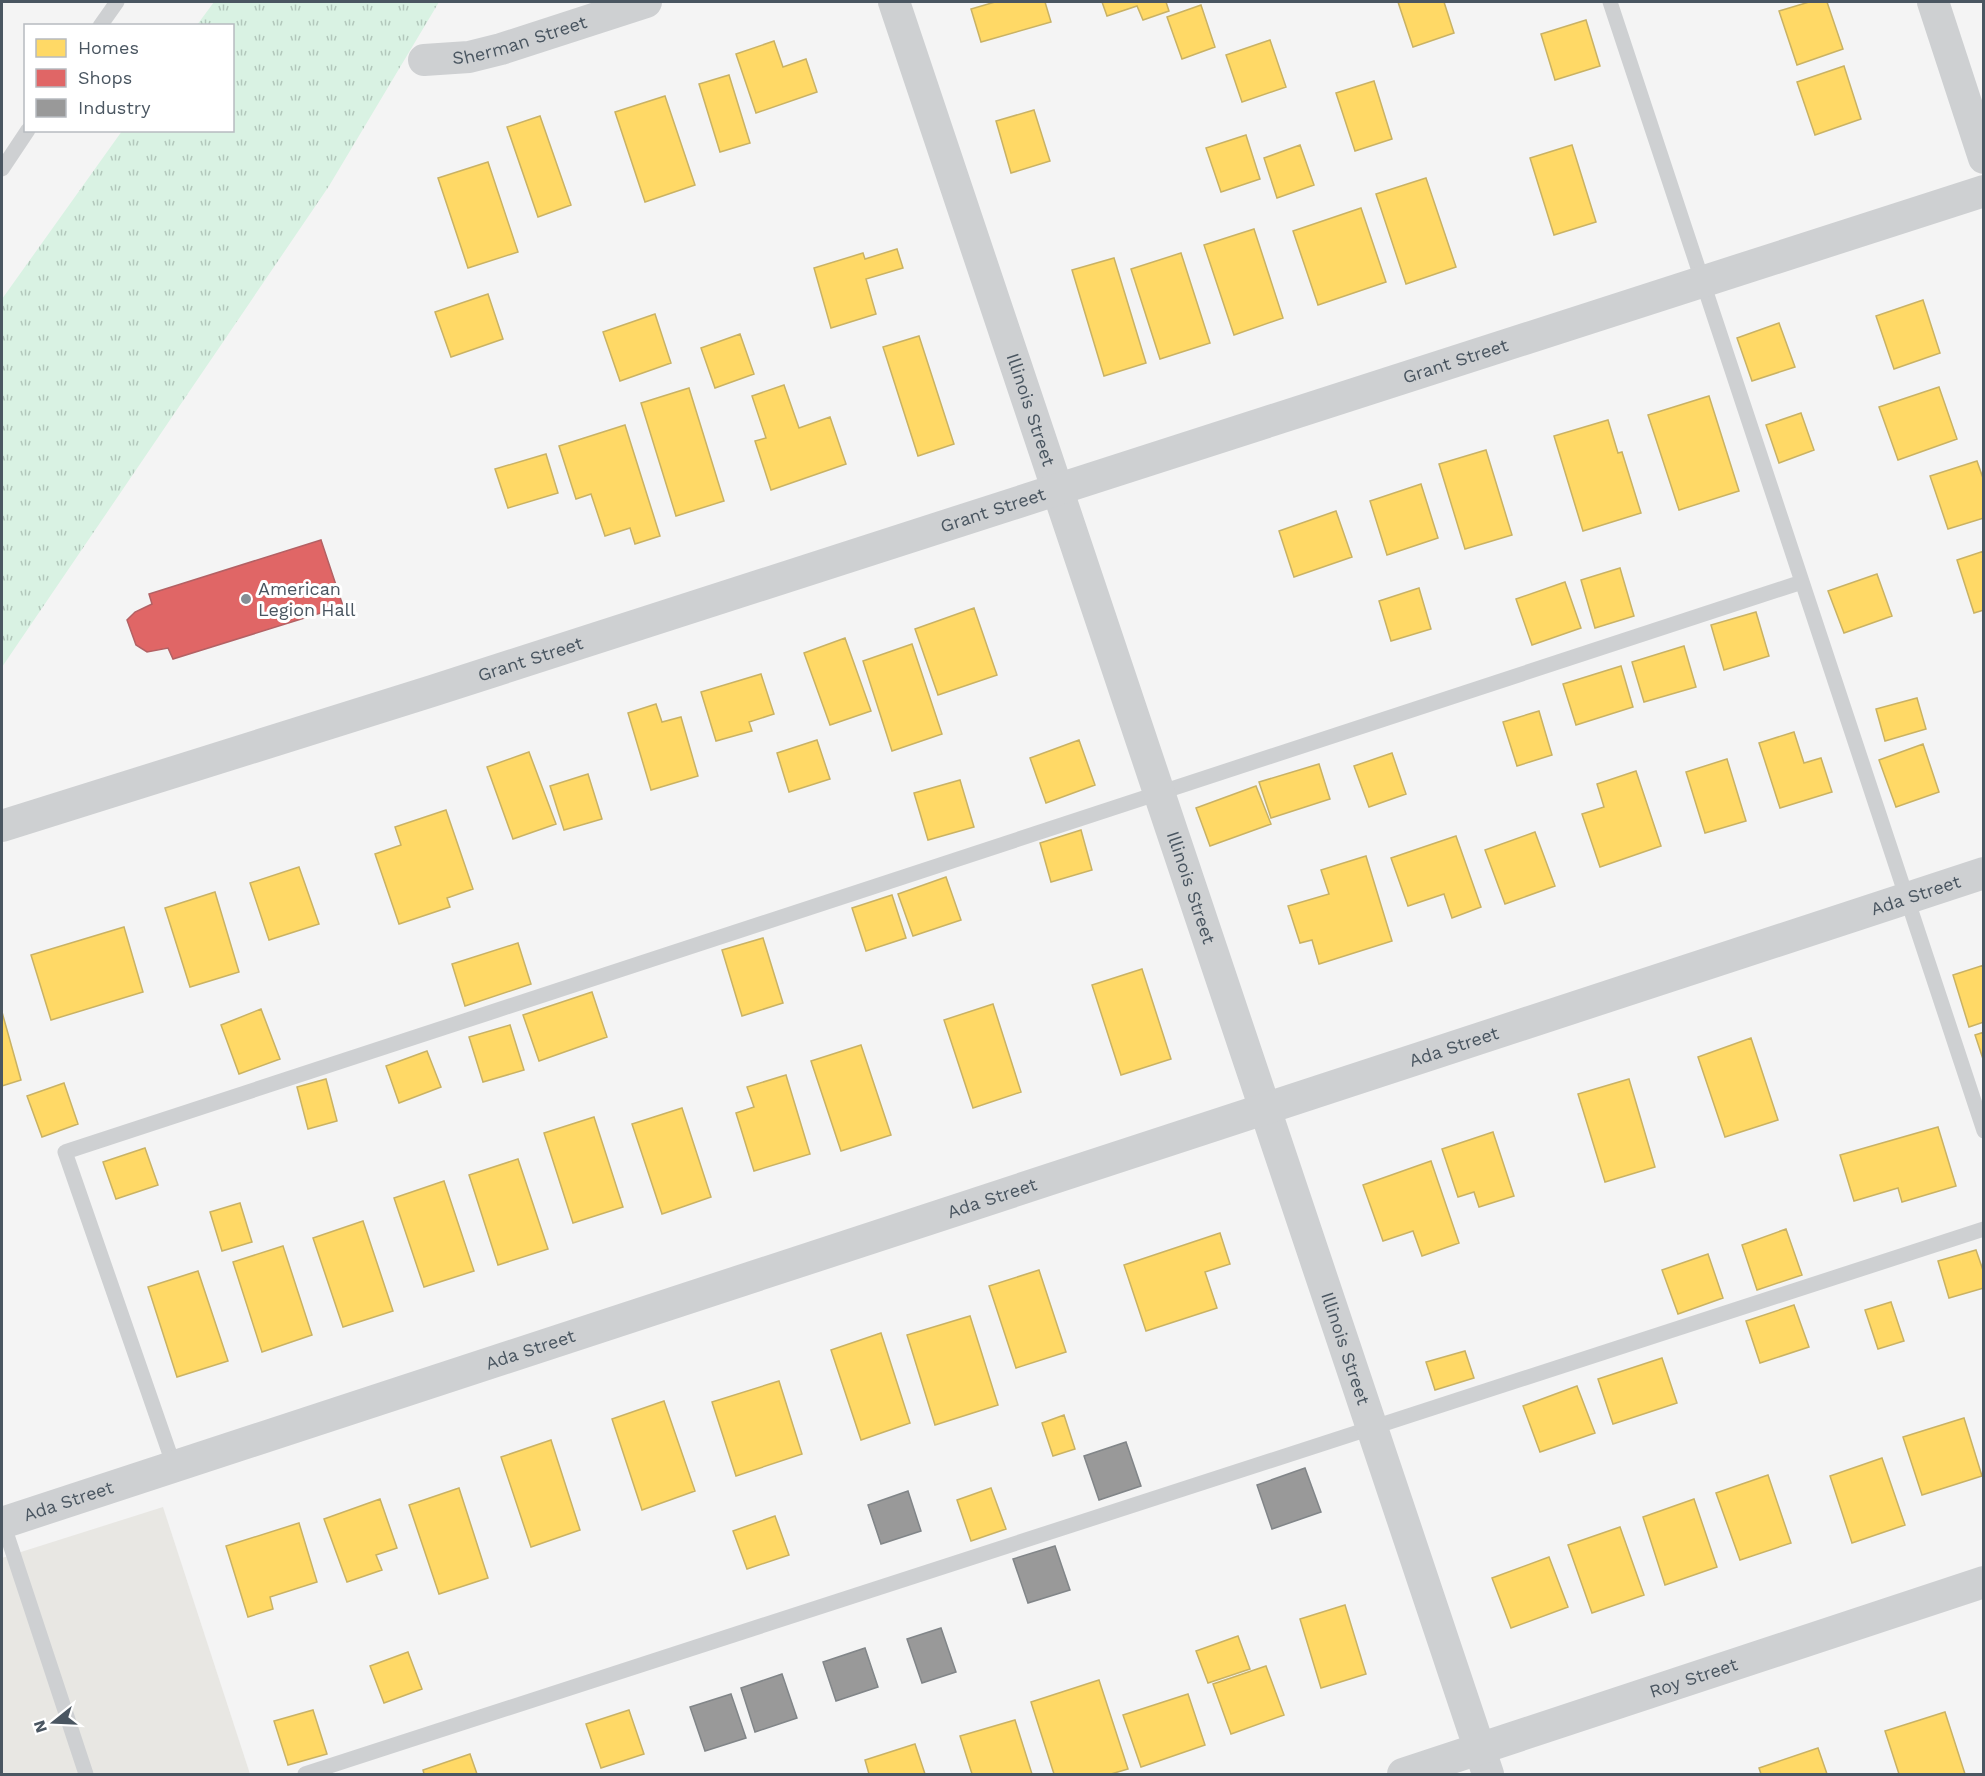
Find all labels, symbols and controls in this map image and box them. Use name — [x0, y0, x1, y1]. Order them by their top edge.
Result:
street label: Sherman Street — [452, 11, 590, 68]
legend — [24, 24, 234, 132]
text: Homes — [78, 37, 139, 58]
text: Shops — [78, 67, 132, 88]
text: Industry — [78, 97, 151, 118]
street label: Grant Street — [1400, 334, 1511, 388]
street label: Illinois Street — [1002, 350, 1060, 469]
street label: Grant Street — [938, 483, 1048, 537]
place label: American Legion Hall — [258, 578, 356, 620]
marker: American Legion Hall — [239, 592, 253, 606]
street label: Grant Street — [475, 632, 586, 686]
street label: Illinois Street — [1163, 828, 1220, 947]
street label: Ada Street — [1868, 870, 1964, 919]
street label: Ada Street — [1406, 1022, 1502, 1071]
street label: Ada Street — [944, 1173, 1040, 1222]
street label: Illinois Street — [1317, 1289, 1375, 1408]
street label: Ada Street — [483, 1325, 578, 1374]
street label: Ada Street — [21, 1476, 116, 1525]
street label: Roy Street — [1647, 1653, 1741, 1702]
north arrow — [24, 1692, 84, 1752]
text: N — [29, 1718, 51, 1735]

